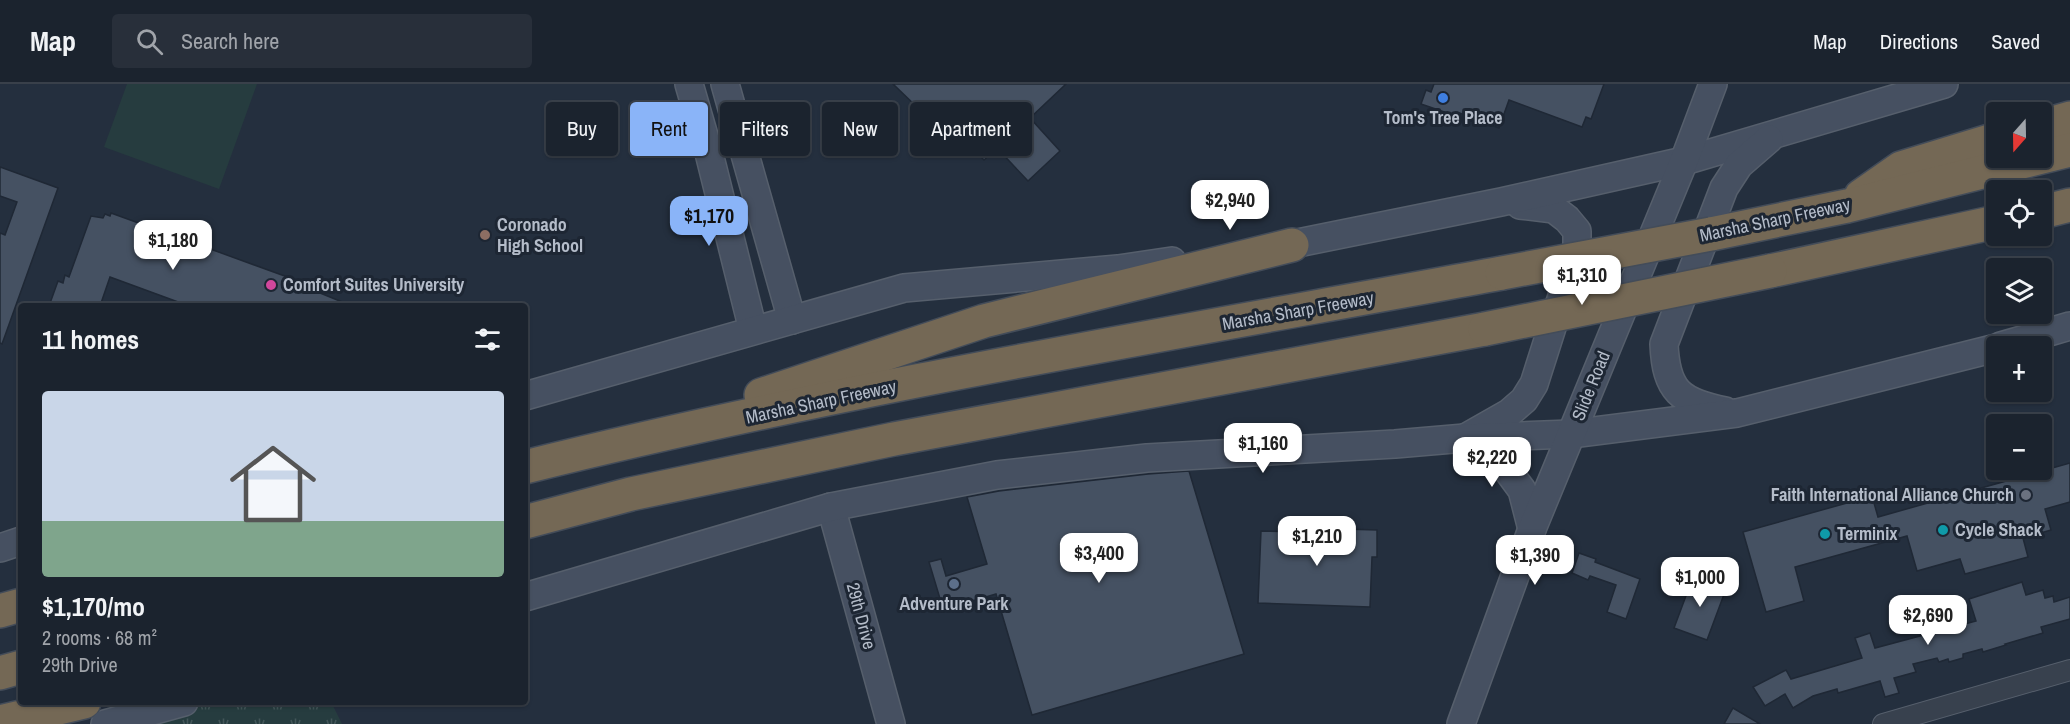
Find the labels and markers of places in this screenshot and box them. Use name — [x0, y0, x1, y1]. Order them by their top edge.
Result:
marker: Tom's Tree Place — [1436, 91, 1450, 105]
place label: Tom's Tree Place — [1384, 105, 1502, 130]
pin: $2,940 — [1181, 180, 1279, 231]
pin: $1,170 — [660, 196, 758, 247]
place label: Coronado High School — [497, 212, 583, 258]
pin: $1,180 — [124, 220, 222, 271]
marker: Coronado High School — [478, 228, 492, 242]
pin: $1,310 — [1533, 255, 1631, 306]
place label: Comfort Suites University — [283, 272, 465, 297]
marker: Comfort Suites University — [264, 278, 278, 292]
pin: $1,160 — [1214, 423, 1312, 474]
pin: $2,220 — [1443, 437, 1541, 488]
place label: Faith International Alliance Church — [1771, 482, 2014, 507]
marker: Faith International Alliance Church — [2019, 488, 2033, 502]
pin: $1,210 — [1268, 516, 1366, 567]
place label: Cycle Shack — [1955, 517, 2043, 542]
place label: Terminix — [1837, 521, 1898, 546]
marker: Cycle Shack — [1936, 523, 1950, 537]
marker: Terminix — [1818, 527, 1832, 541]
pin: $3,400 — [1050, 533, 1148, 584]
pin: $1,390 — [1486, 535, 1584, 586]
pin: $1,000 — [1651, 557, 1749, 608]
marker: Adventure Park — [947, 577, 961, 591]
place label: Adventure Park — [899, 591, 1009, 616]
pin: $2,690 — [1879, 595, 1977, 646]

